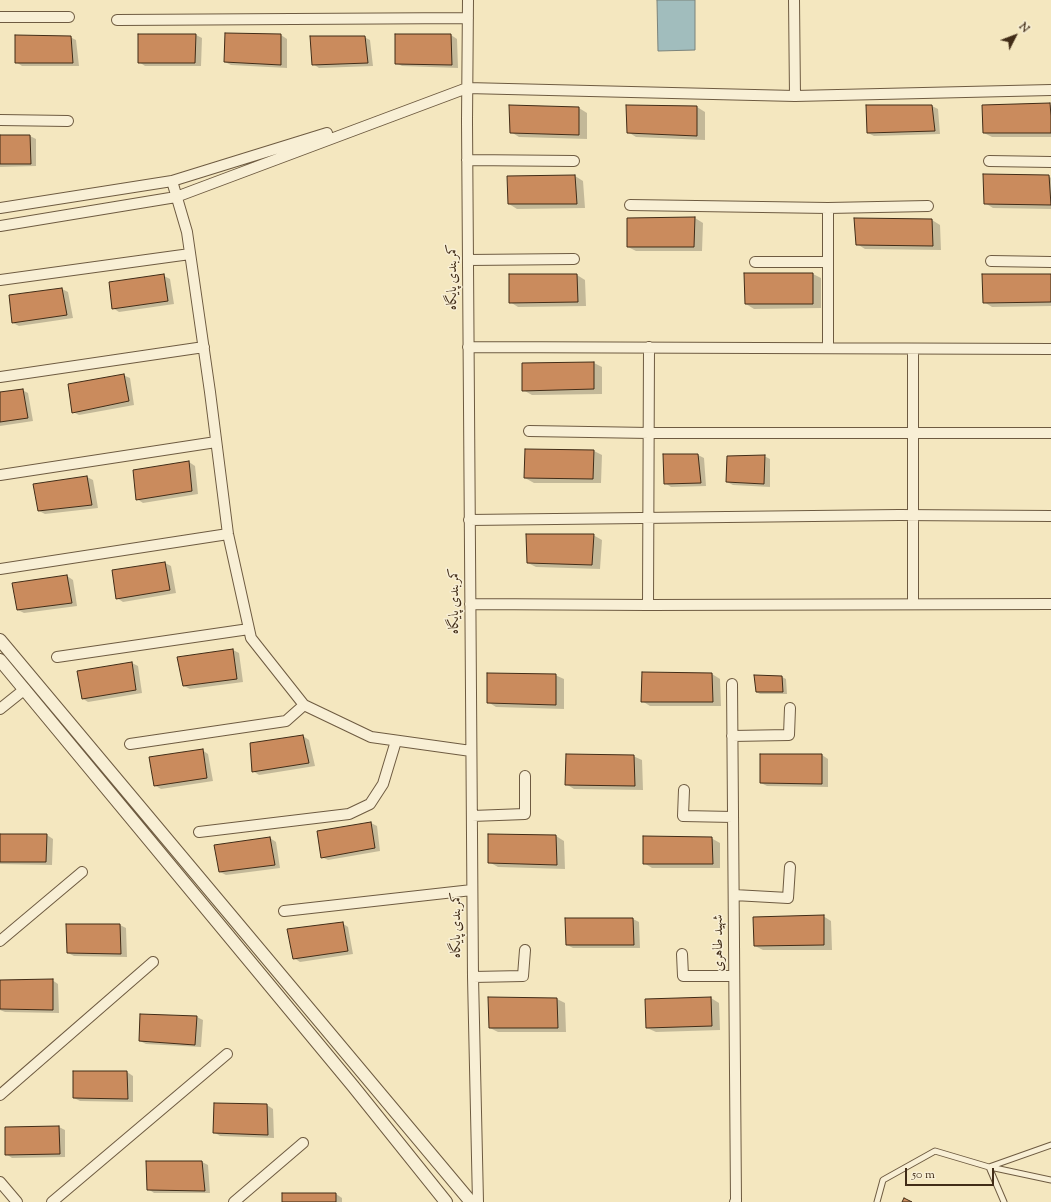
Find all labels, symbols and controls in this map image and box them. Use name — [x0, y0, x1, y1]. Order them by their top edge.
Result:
north arrow — [995, 16, 1035, 56]
text: N — [1015, 19, 1033, 37]
street label: کمربندی پایگاه — [446, 244, 462, 310]
street label: کمربندی پایگاه — [448, 568, 464, 634]
street label: کمربندی پایگاه — [450, 892, 466, 958]
street label: شهید طاهری — [712, 914, 728, 972]
scale bar — [907, 1160, 996, 1186]
text: 50 m — [912, 1166, 935, 1184]

